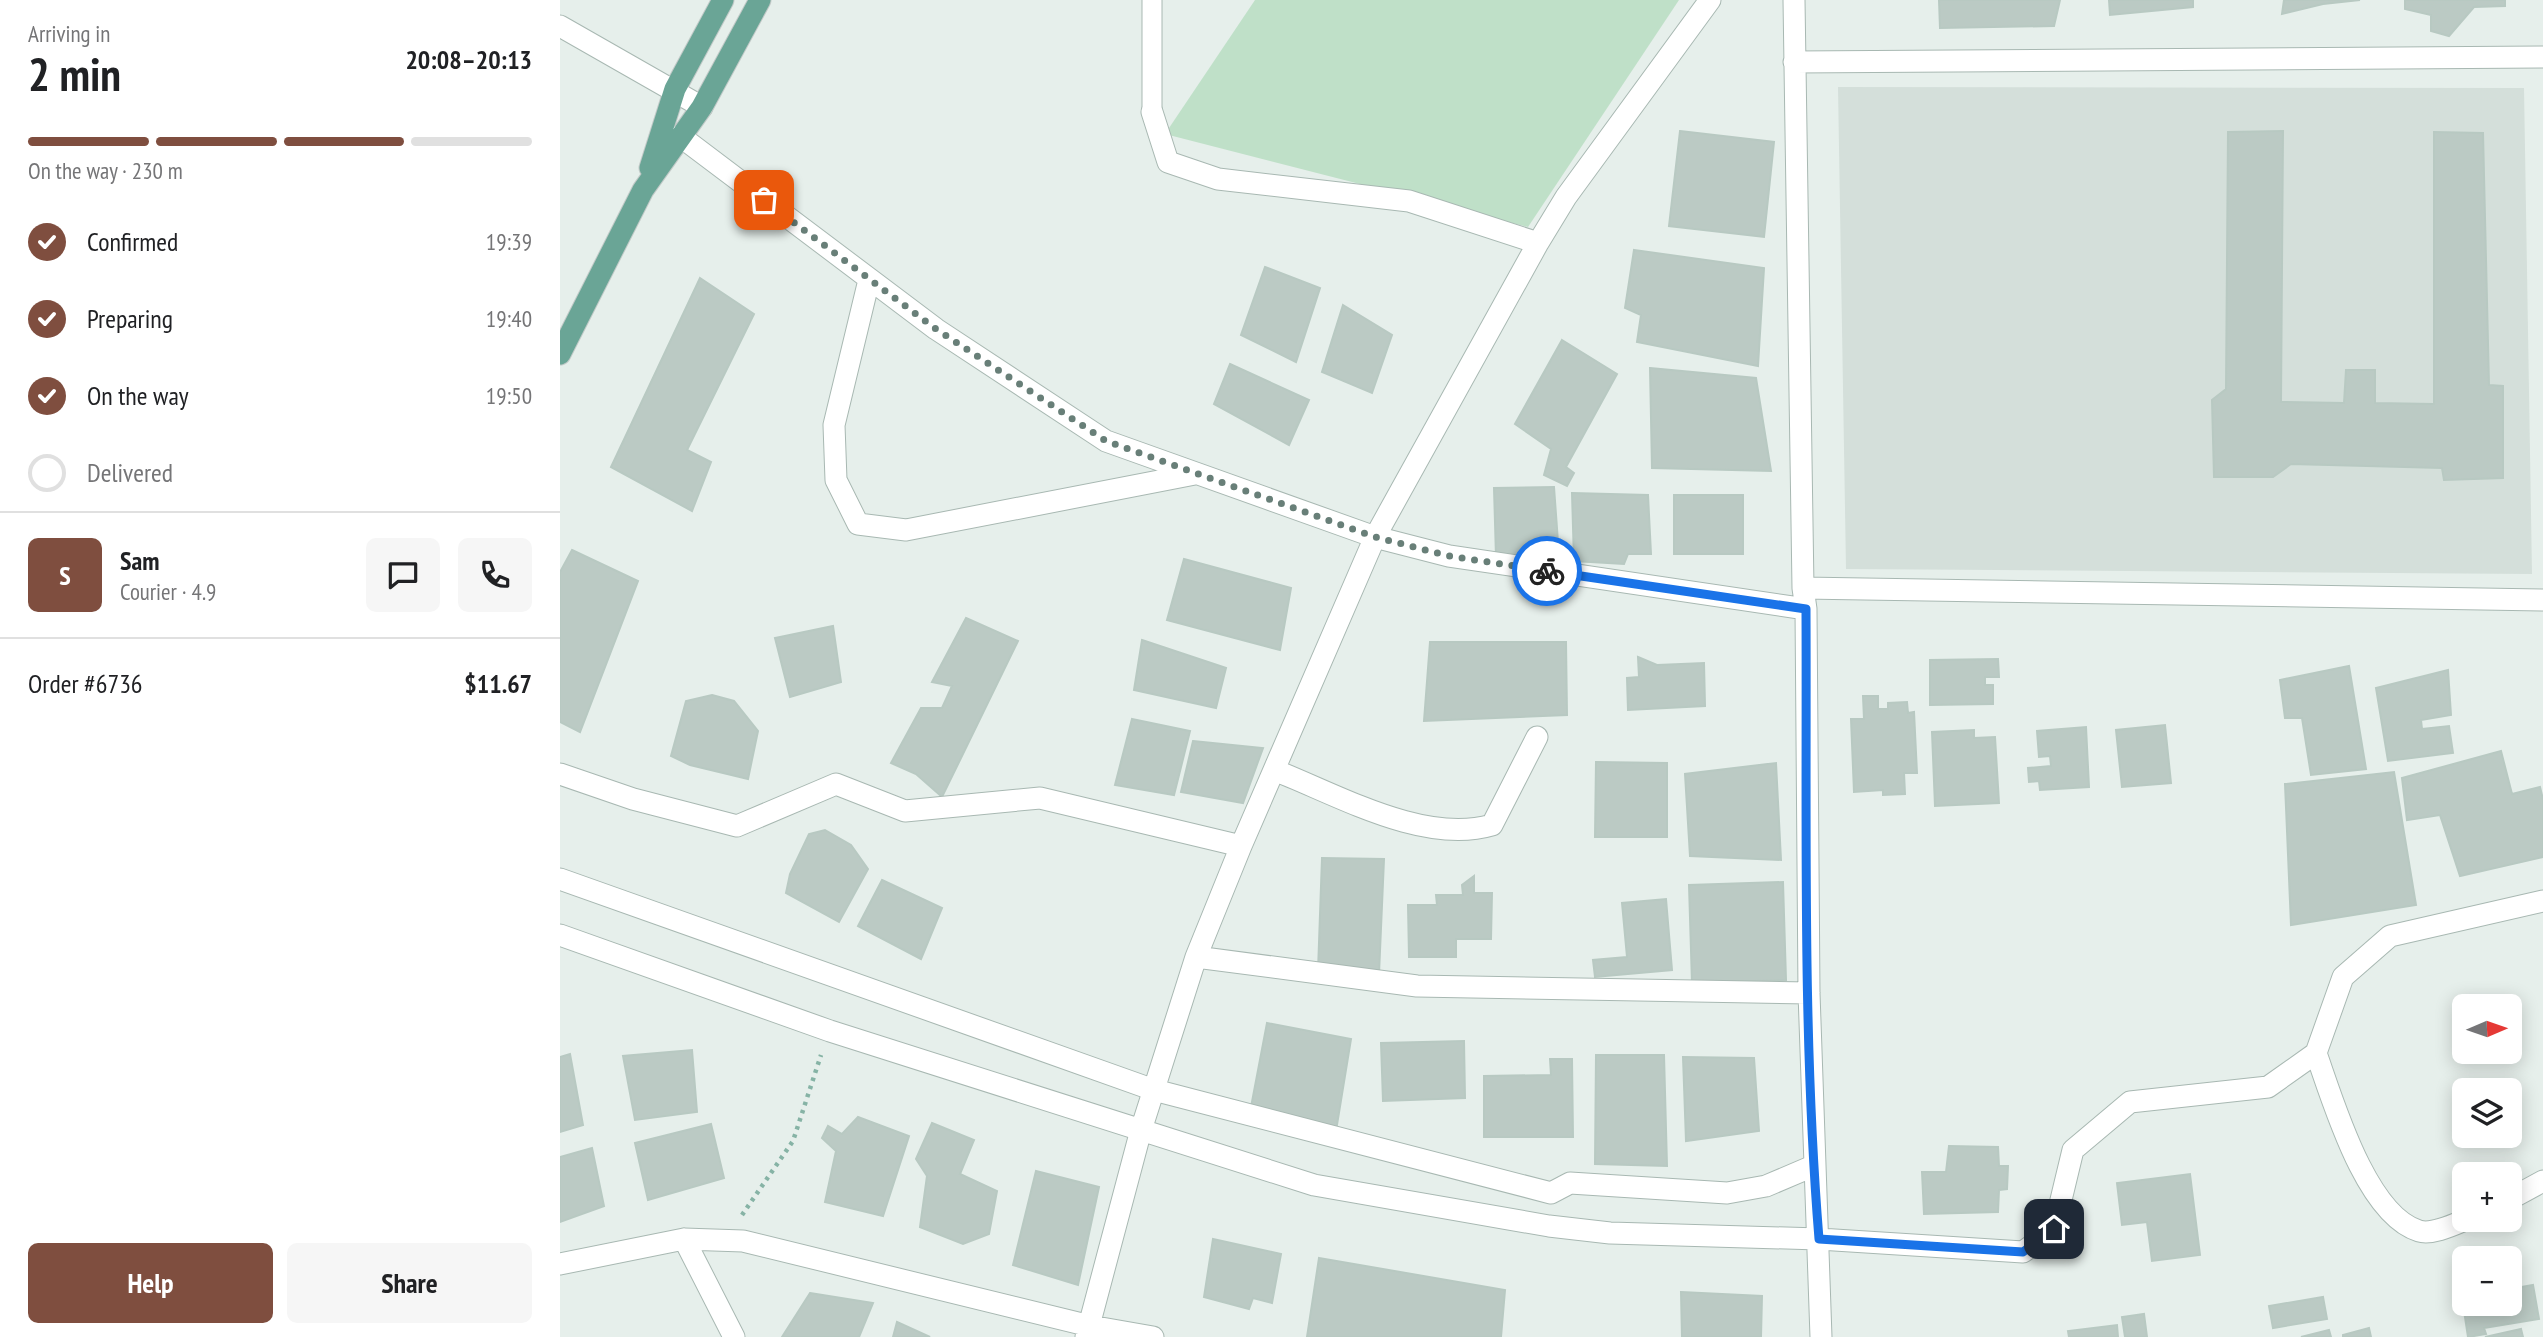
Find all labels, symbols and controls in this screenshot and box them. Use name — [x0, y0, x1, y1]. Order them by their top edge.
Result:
text: Arriving in — [28, 19, 110, 48]
text: 20:08–20:13 — [405, 43, 532, 76]
text: 2 min — [28, 44, 121, 104]
text: On the way · 230 m — [28, 156, 183, 185]
pin — [734, 170, 794, 230]
icon: bag — [745, 181, 783, 219]
icon: check — [28, 223, 66, 261]
text: Confirmed — [87, 225, 178, 258]
text: 19:39 — [486, 227, 532, 256]
icon: check — [28, 300, 66, 338]
text: Preparing — [87, 302, 173, 335]
text: 19:40 — [486, 304, 532, 333]
icon: check — [28, 377, 66, 415]
text: On the way — [87, 379, 189, 412]
text: 19:50 — [486, 381, 532, 410]
text: Delivered — [87, 456, 173, 489]
courier — [1512, 536, 1582, 606]
button: chat — [366, 538, 440, 612]
button: phone — [458, 538, 532, 612]
text: Sam — [120, 544, 159, 577]
icon: bike — [1528, 552, 1566, 590]
text: S — [59, 559, 71, 592]
text: Courier · 4.9 — [120, 577, 216, 606]
text: Order #6736 — [28, 667, 143, 700]
text: $11.67 — [464, 667, 532, 700]
north arrow — [2452, 994, 2522, 1064]
map controls — [2452, 994, 2522, 1316]
button: layers — [2452, 1078, 2522, 1148]
button: + — [2452, 1162, 2522, 1232]
pin — [2024, 1199, 2084, 1259]
icon: home — [2035, 1210, 2073, 1248]
button: Help — [28, 1243, 273, 1323]
button: Share — [287, 1243, 532, 1323]
button: − — [2452, 1246, 2522, 1316]

